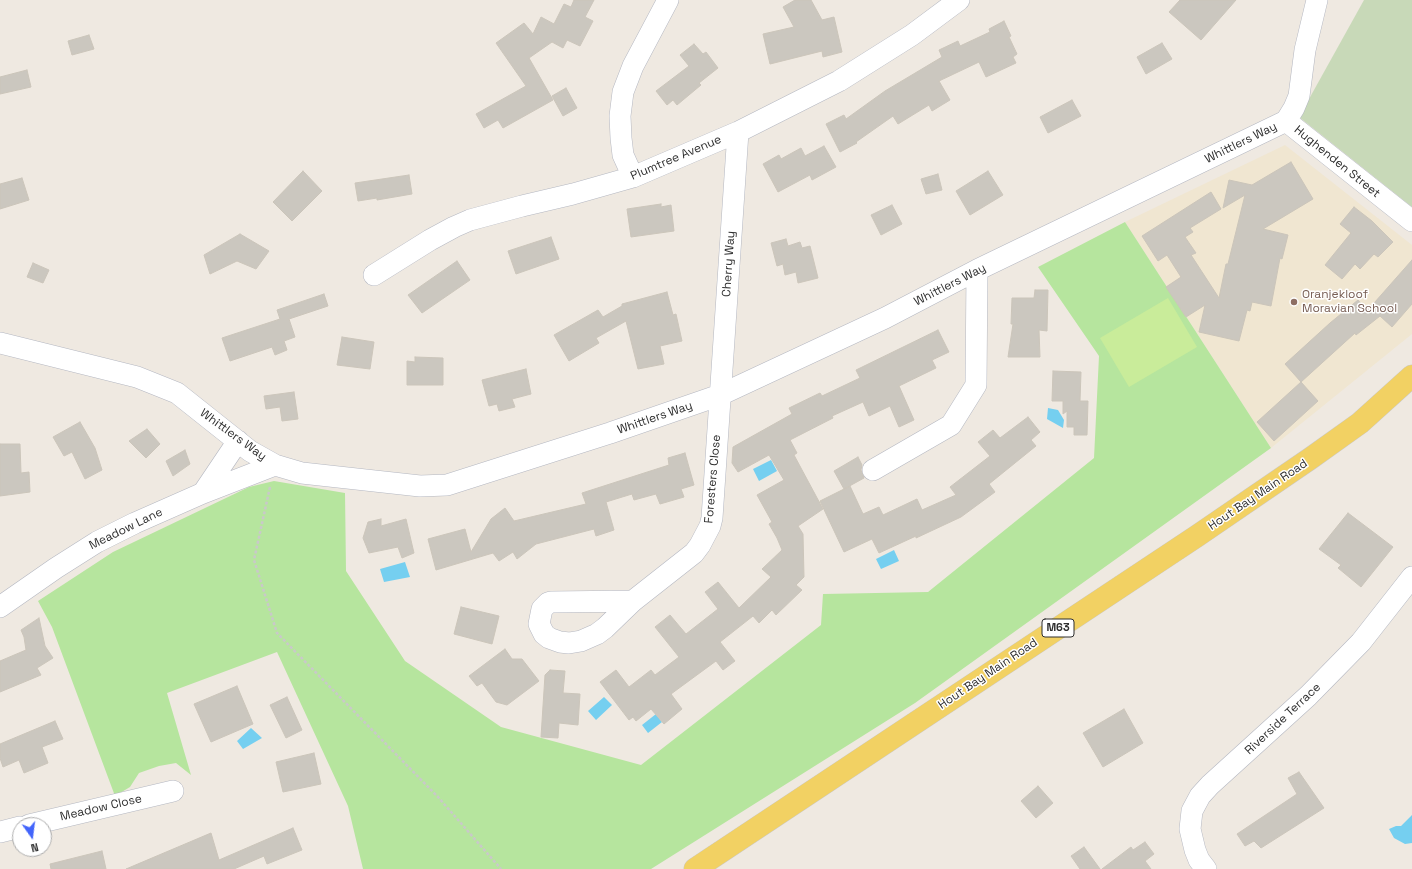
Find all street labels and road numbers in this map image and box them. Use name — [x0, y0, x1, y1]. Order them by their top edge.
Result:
street label: Whittlers Way — [1203, 119, 1279, 167]
street label: Hughenden Street — [1291, 123, 1383, 201]
street label: Plumtree Avenue — [628, 132, 724, 184]
street label: Cherry Way — [720, 231, 738, 297]
street label: Whittlers Way — [912, 261, 988, 309]
street label: Whittlers Way — [616, 398, 694, 438]
street label: Whittlers Way — [197, 406, 269, 464]
street label: Foresters Close — [702, 434, 724, 524]
street label: Hout Bay Main Road — [1206, 456, 1310, 534]
street label: Meadow Lane — [87, 505, 165, 553]
road number: M63 — [1042, 619, 1074, 637]
street label: Hout Bay Main Road — [936, 635, 1040, 713]
street label: Riverside Terrace — [1242, 680, 1324, 758]
street label: Meadow Close — [59, 792, 143, 824]

